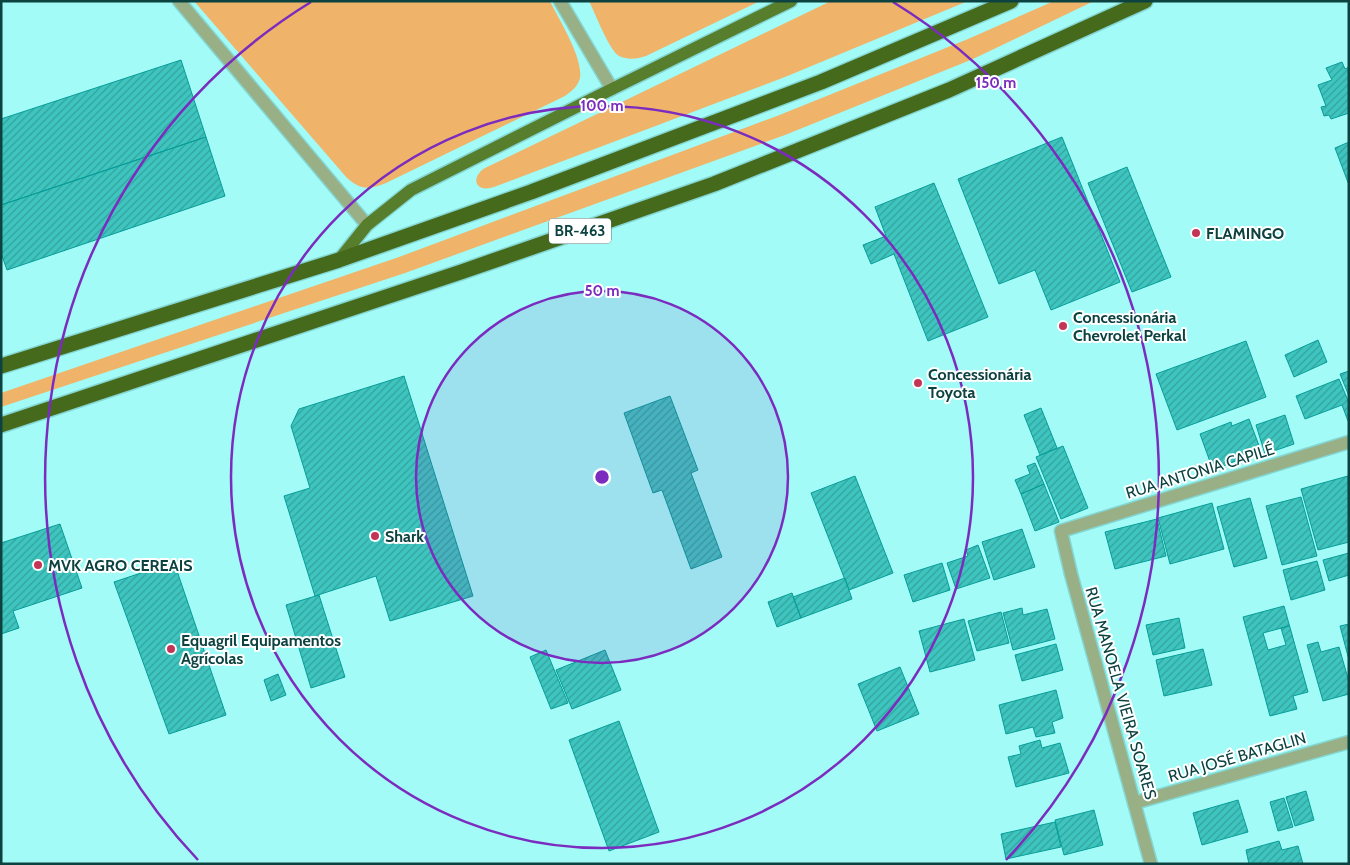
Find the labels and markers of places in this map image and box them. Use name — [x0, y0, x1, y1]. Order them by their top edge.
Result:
place label: FLAMINGO — [1206, 224, 1284, 243]
marker: FLAMINGO — [1190, 227, 1202, 239]
place label: Concessionária Chevrolet Perkal — [1073, 308, 1186, 345]
marker: Concessionária Chevrolet Perkal — [1057, 320, 1069, 332]
place label: Concessionária Toyota — [928, 365, 1031, 402]
marker: Concessionária Toyota — [912, 377, 924, 389]
centre of rings — [593, 468, 611, 486]
place label: Shark — [385, 527, 424, 546]
marker: Shark — [369, 530, 381, 542]
place label: MVK AGRO CEREAIS — [48, 556, 193, 575]
marker: MVK AGRO CEREAIS — [32, 559, 44, 571]
place label: Equagril Equipamentos Agrícolas — [181, 631, 341, 668]
marker: Equagril Equipamentos Agrícolas — [165, 643, 177, 655]

